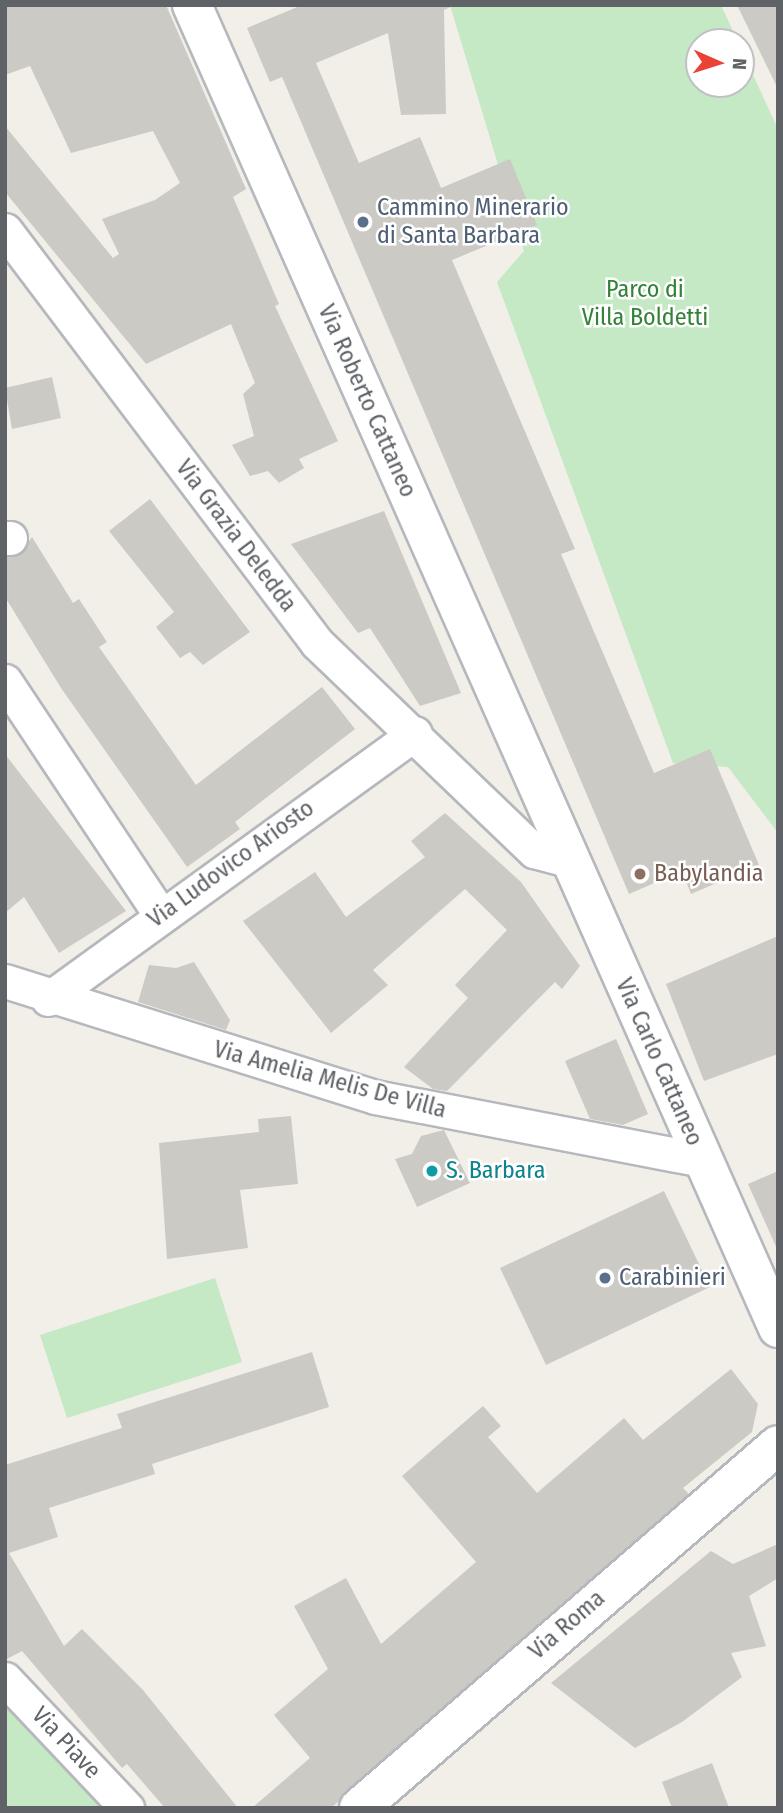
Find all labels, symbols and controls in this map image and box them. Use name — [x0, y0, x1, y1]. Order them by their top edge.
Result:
north arrow — [685, 28, 755, 98]
text: N — [728, 58, 751, 70]
place label: Cammino Minerario di Santa Barbara — [377, 194, 569, 250]
marker: Cammino Minerario di Santa Barbara — [355, 214, 371, 230]
park label: Parco di Villa Boldetti — [582, 276, 708, 332]
street label: Via Roberto Cattaneo — [312, 300, 422, 502]
street label: Via Grazia Deledda — [169, 454, 303, 618]
street label: Via Ludovico Ariosto — [142, 794, 320, 934]
place label: Babylandia — [654, 860, 764, 888]
marker: Babylandia — [632, 866, 648, 882]
street label: Via Carlo Cattaneo — [609, 974, 709, 1150]
street label: Via Amelia Melis De Villa — [211, 1035, 449, 1125]
place label: S. Barbara — [446, 1157, 546, 1185]
marker: S. Barbara — [424, 1163, 440, 1179]
place label: Carabinieri — [619, 1264, 726, 1292]
marker: Carabinieri — [597, 1270, 613, 1286]
street label: Via Roma — [523, 1584, 611, 1666]
street label: Via Piave — [25, 1701, 107, 1785]

